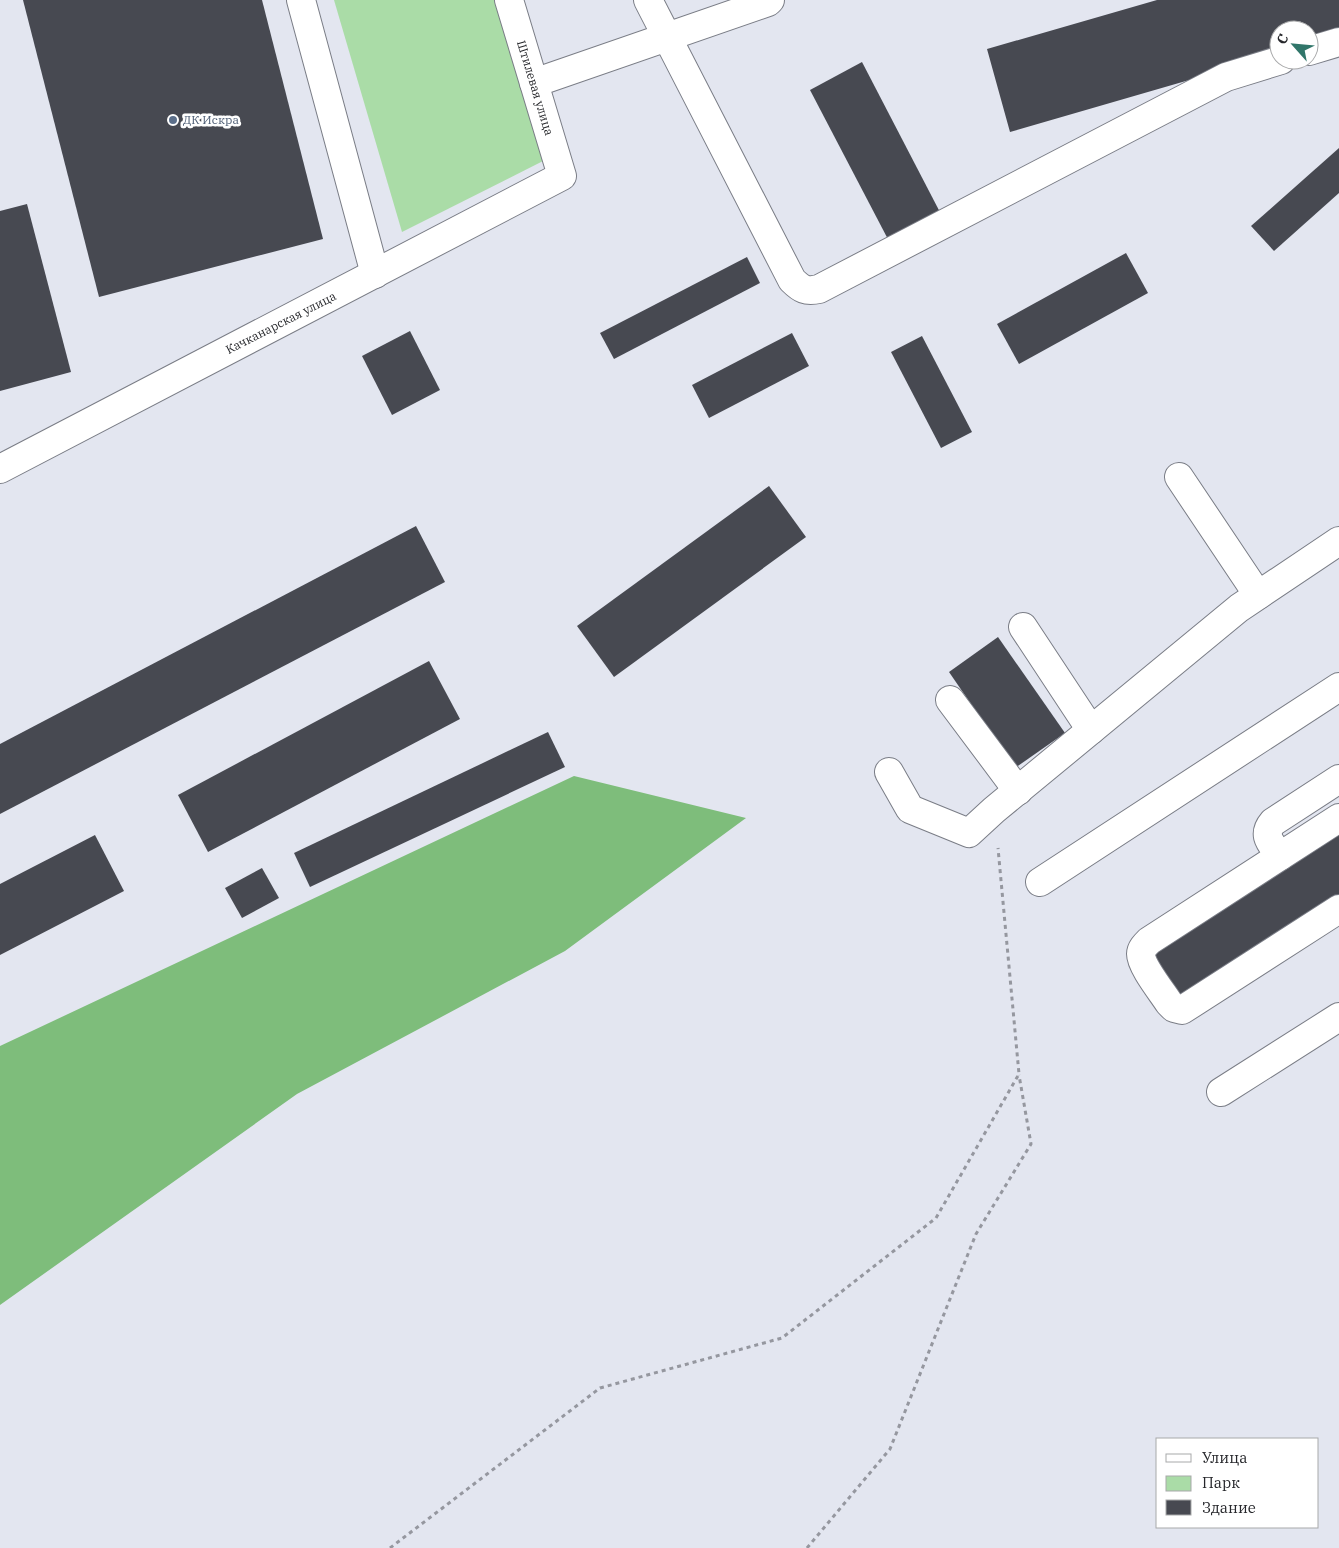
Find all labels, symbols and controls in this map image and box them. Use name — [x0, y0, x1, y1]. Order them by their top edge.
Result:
north arrow — [1269, 20, 1319, 70]
text: С — [1272, 31, 1293, 47]
street label: Штилевая улица — [514, 39, 557, 138]
place label: ДК Искра — [183, 112, 239, 127]
marker: ДК Искра — [167, 114, 179, 126]
street label: Качканарская улица — [223, 288, 339, 357]
legend — [1156, 1438, 1319, 1528]
text: Улица — [1202, 1448, 1247, 1467]
text: Парк — [1202, 1473, 1240, 1492]
text: Здание — [1202, 1498, 1256, 1517]

